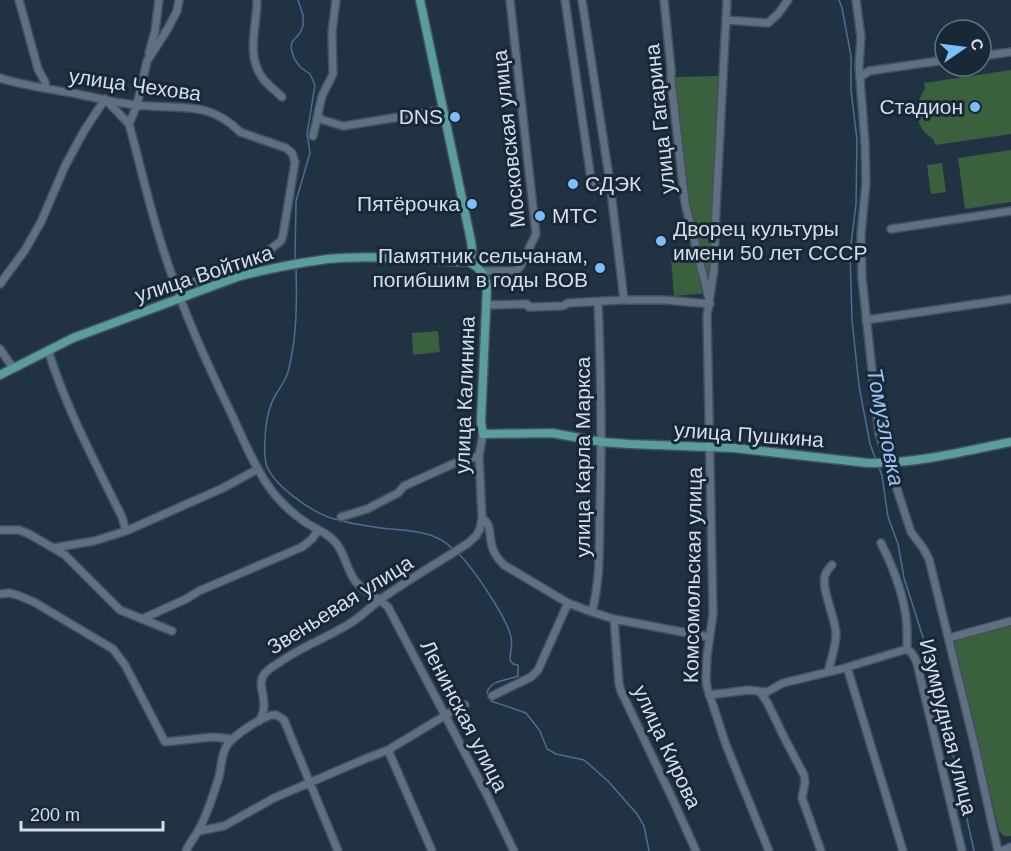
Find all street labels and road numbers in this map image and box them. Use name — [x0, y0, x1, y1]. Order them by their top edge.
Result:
street label: улица Гагарина — [640, 42, 679, 195]
street label: Московская улица — [488, 49, 529, 229]
street label: улица Чехова — [67, 64, 203, 105]
street label: улица Войтика — [132, 240, 276, 307]
street label: улица Калинина — [450, 315, 479, 474]
street label: улица Карла Маркса — [571, 356, 594, 557]
street label: улица Пушкина — [673, 418, 825, 451]
street label: Комсомольская улица — [679, 466, 706, 683]
street label: Звеньевая улица — [263, 550, 417, 659]
street label: Ленинская улица — [416, 636, 513, 796]
street label: Изумрудная улица — [915, 636, 982, 818]
street label: улица Кирова — [629, 681, 706, 812]

